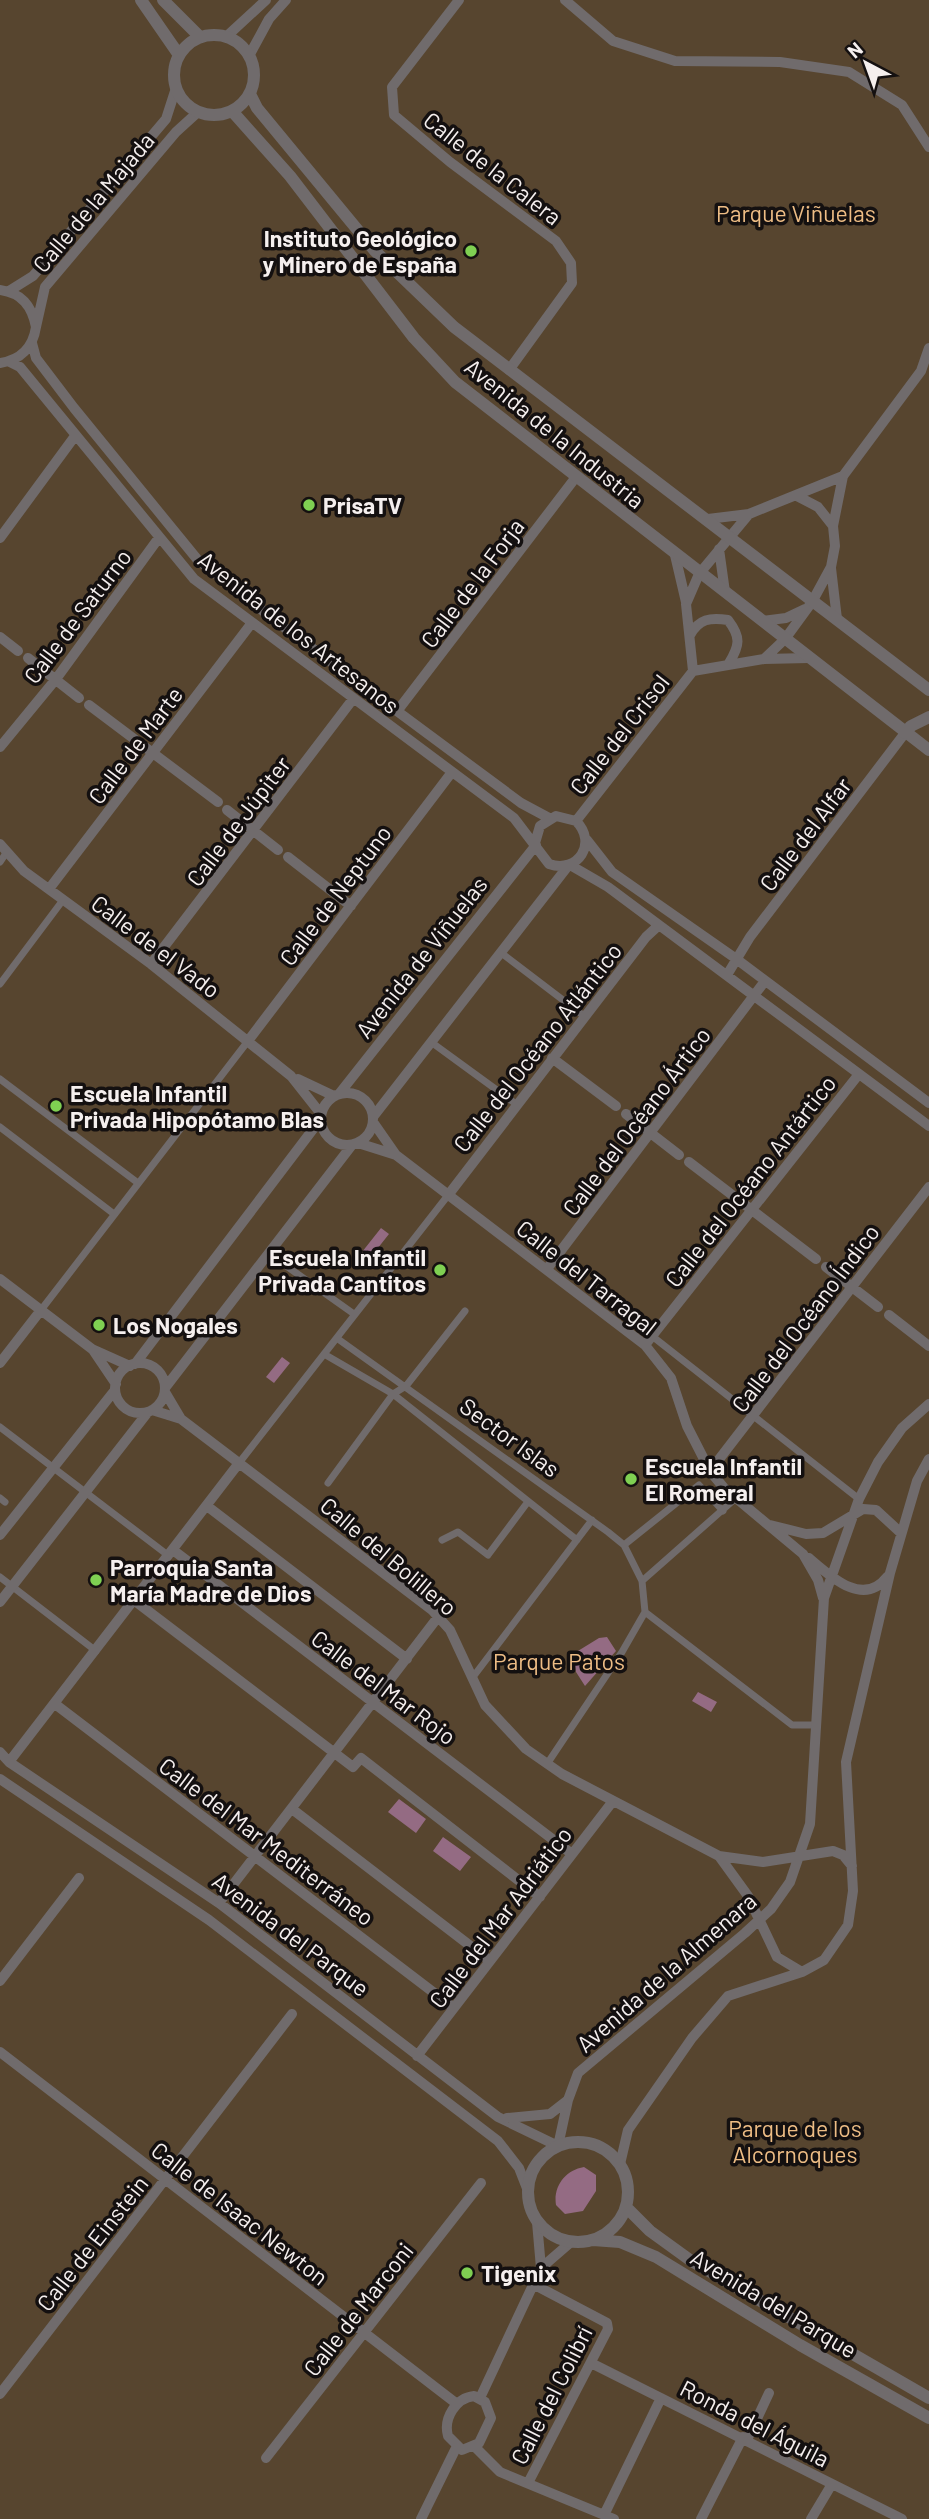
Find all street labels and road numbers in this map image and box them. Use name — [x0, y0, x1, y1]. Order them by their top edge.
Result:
street label: Calle de la Calera — [418, 105, 568, 231]
street label: Calle de la Majada — [26, 126, 160, 278]
street label: Avenida de la Industria — [460, 352, 650, 514]
street label: Calle de la Forja — [414, 513, 530, 653]
street label: Calle de Saturno — [17, 543, 137, 689]
street label: Avenida de los Artesanos — [193, 545, 405, 719]
street label: Calle del Crisol — [563, 668, 675, 800]
street label: Calle de Marte — [82, 681, 188, 809]
street label: Calle de Júpiter — [180, 750, 296, 891]
street label: Calle del Alfar — [753, 771, 857, 896]
street label: Calle de Neptuno — [273, 819, 397, 971]
street label: Avenida de Viñuelas — [349, 871, 493, 1043]
street label: Calle de el Vado — [86, 889, 226, 1003]
street label: Calle del Océano Atlántico — [447, 937, 627, 1157]
street label: Calle del Océano Ártico — [556, 1021, 716, 1221]
street label: Calle del Océano Antártico — [659, 1070, 841, 1292]
street label: Calle del Tarragal — [511, 1214, 663, 1340]
street label: Calle del Océano Índico — [725, 1218, 885, 1418]
street label: Sector Islas — [455, 1391, 565, 1483]
street label: Calle del Bolillero — [315, 1491, 463, 1621]
street label: Calle del Mar Rojo — [306, 1624, 462, 1750]
street label: Calle del Mar Mediterráneo — [154, 1751, 380, 1931]
street label: Calle del Mar Adriático — [423, 1821, 577, 2013]
street label: Avenida del Parque — [207, 1866, 375, 2002]
street label: Avenida de la Almenara — [570, 1886, 762, 2058]
street label: Calle de Isaac Newton — [146, 2135, 334, 2291]
street label: Calle de Einstein — [30, 2170, 154, 2316]
street label: Calle de Marconi — [297, 2237, 419, 2381]
street label: Avenida del Parque — [686, 2242, 862, 2364]
street label: Calle del Colibrí — [504, 2321, 598, 2469]
street label: Ronda del Águila — [676, 2373, 834, 2473]

